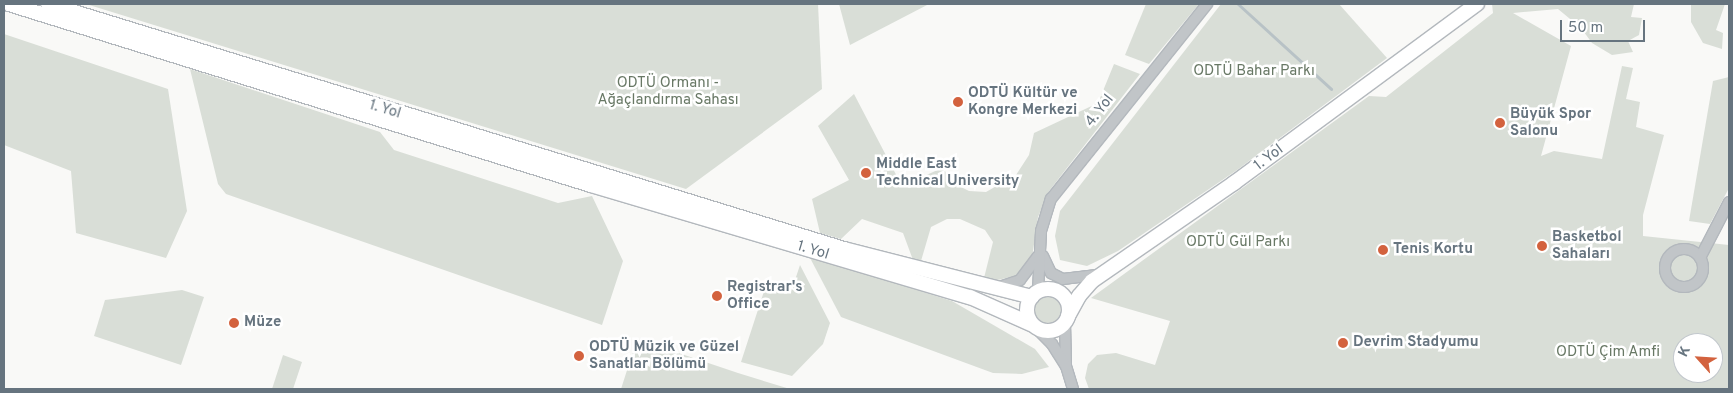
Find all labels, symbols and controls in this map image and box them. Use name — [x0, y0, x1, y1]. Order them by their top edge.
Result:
scale bar — [1563, 10, 1648, 42]
text: 50 m — [1568, 19, 1603, 38]
park label: ODTÜ Bahar Parkı — [1193, 63, 1315, 81]
park label: ODTÜ Ormanı - Ağaçlandırma Sahası — [597, 74, 739, 109]
place label: ODTÜ Kültür ve Kongre Merkezi — [968, 84, 1078, 119]
street label: 4. Yol — [1082, 91, 1118, 131]
marker: ODTÜ Kültür ve Kongre Merkezi — [952, 96, 964, 108]
street label: 1. Yol — [367, 97, 403, 123]
place label: Büyük Spor Salonu — [1510, 105, 1591, 140]
marker: Büyük Spor Salonu — [1494, 117, 1506, 129]
street label: 1. Yol — [1250, 141, 1288, 175]
place label: Middle East Technical University — [876, 155, 1019, 190]
marker: Middle East Technical University — [860, 167, 872, 179]
place label: Basketbol Sahaları — [1552, 228, 1622, 263]
park label: ODTÜ Gül Parkı — [1186, 234, 1290, 252]
street label: 1. Yol — [795, 238, 831, 264]
marker: Basketbol Sahaları — [1536, 240, 1548, 252]
place label: Tenis Kortu — [1393, 241, 1473, 259]
marker: Tenis Kortu — [1377, 244, 1389, 256]
place label: Registrar's Office — [727, 278, 803, 313]
marker: Registrar's Office — [711, 290, 723, 302]
place label: Müze — [244, 314, 281, 332]
marker: Müze — [228, 317, 240, 329]
north arrow — [1673, 333, 1723, 383]
place label: Devrim Stadyumu — [1353, 334, 1479, 352]
marker: Devrim Stadyumu — [1337, 337, 1349, 349]
place label: ODTÜ Müzik ve Güzel Sanatlar Bölümü — [589, 338, 739, 373]
text: K — [1675, 343, 1695, 360]
park label: ODTÜ Çim Amfi — [1556, 344, 1660, 362]
marker: ODTÜ Müzik ve Güzel Sanatlar Bölümü — [573, 350, 585, 362]

